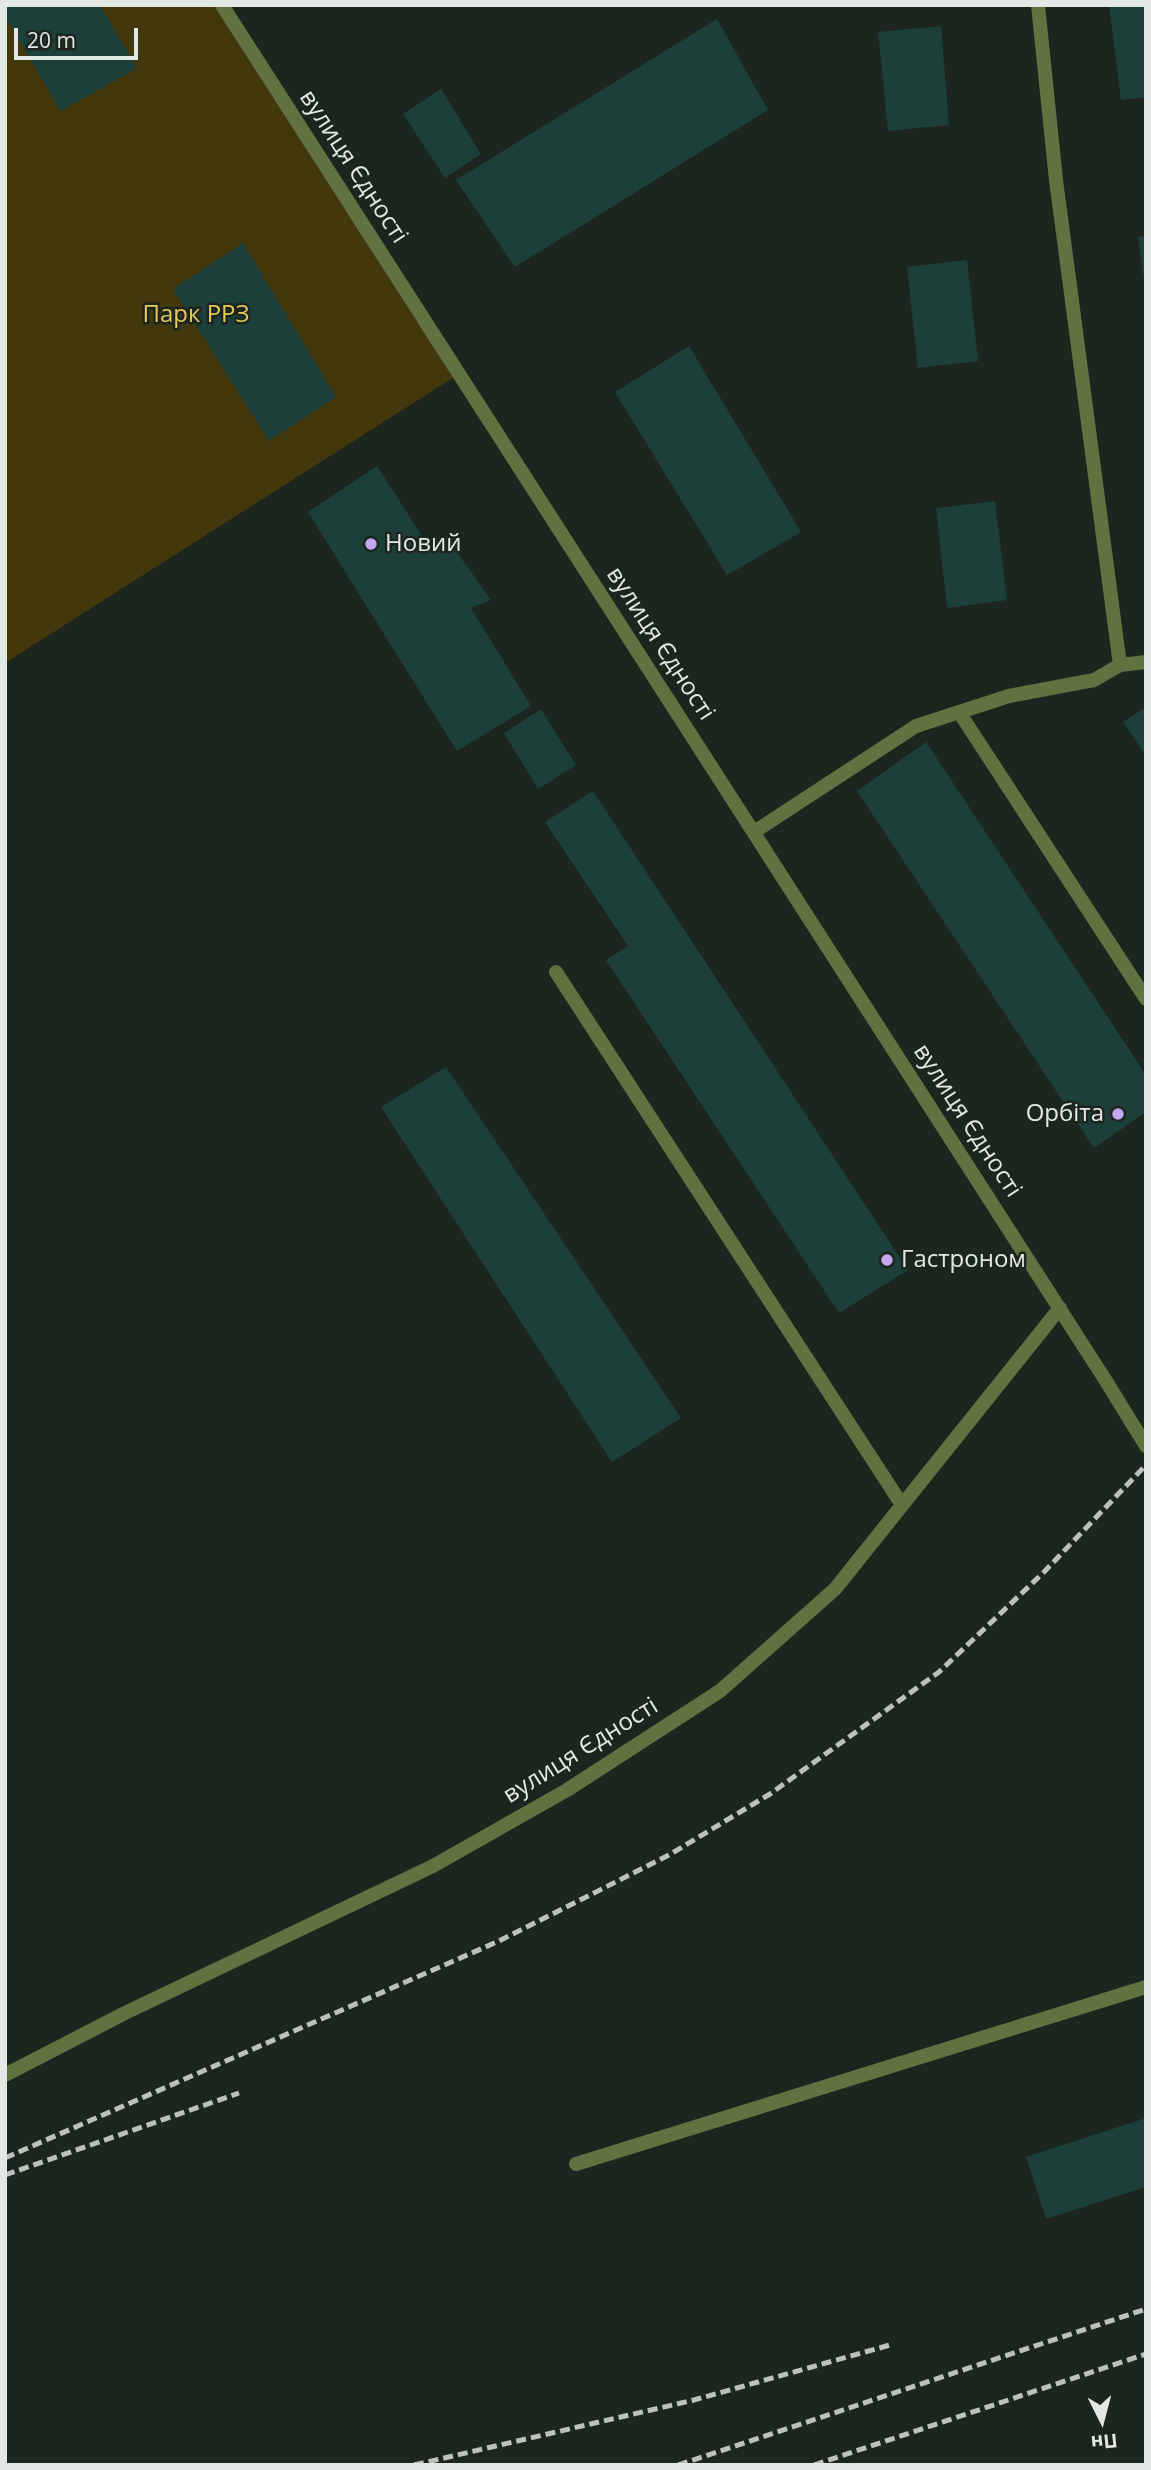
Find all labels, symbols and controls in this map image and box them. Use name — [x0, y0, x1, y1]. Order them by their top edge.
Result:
scale bar — [18, 14, 142, 58]
text: 20 m — [27, 26, 76, 54]
street label: вулиця Єдності — [293, 85, 413, 249]
park label: Парк РРЗ — [143, 301, 249, 329]
place label: Новий — [385, 530, 461, 558]
marker: Новий — [363, 536, 379, 552]
street label: вулиця Єдності — [600, 562, 720, 726]
street label: вулиця Єдності — [907, 1039, 1027, 1203]
place label: Орбіта — [1026, 1100, 1104, 1128]
marker: Орбіта — [1110, 1106, 1126, 1122]
place label: Гастроном — [901, 1246, 1026, 1274]
marker: Гастроном — [879, 1252, 895, 1268]
street label: вулиця Єдності — [498, 1692, 664, 1810]
north arrow — [1067, 2386, 1137, 2456]
text: Пн — [1090, 2428, 1119, 2456]

